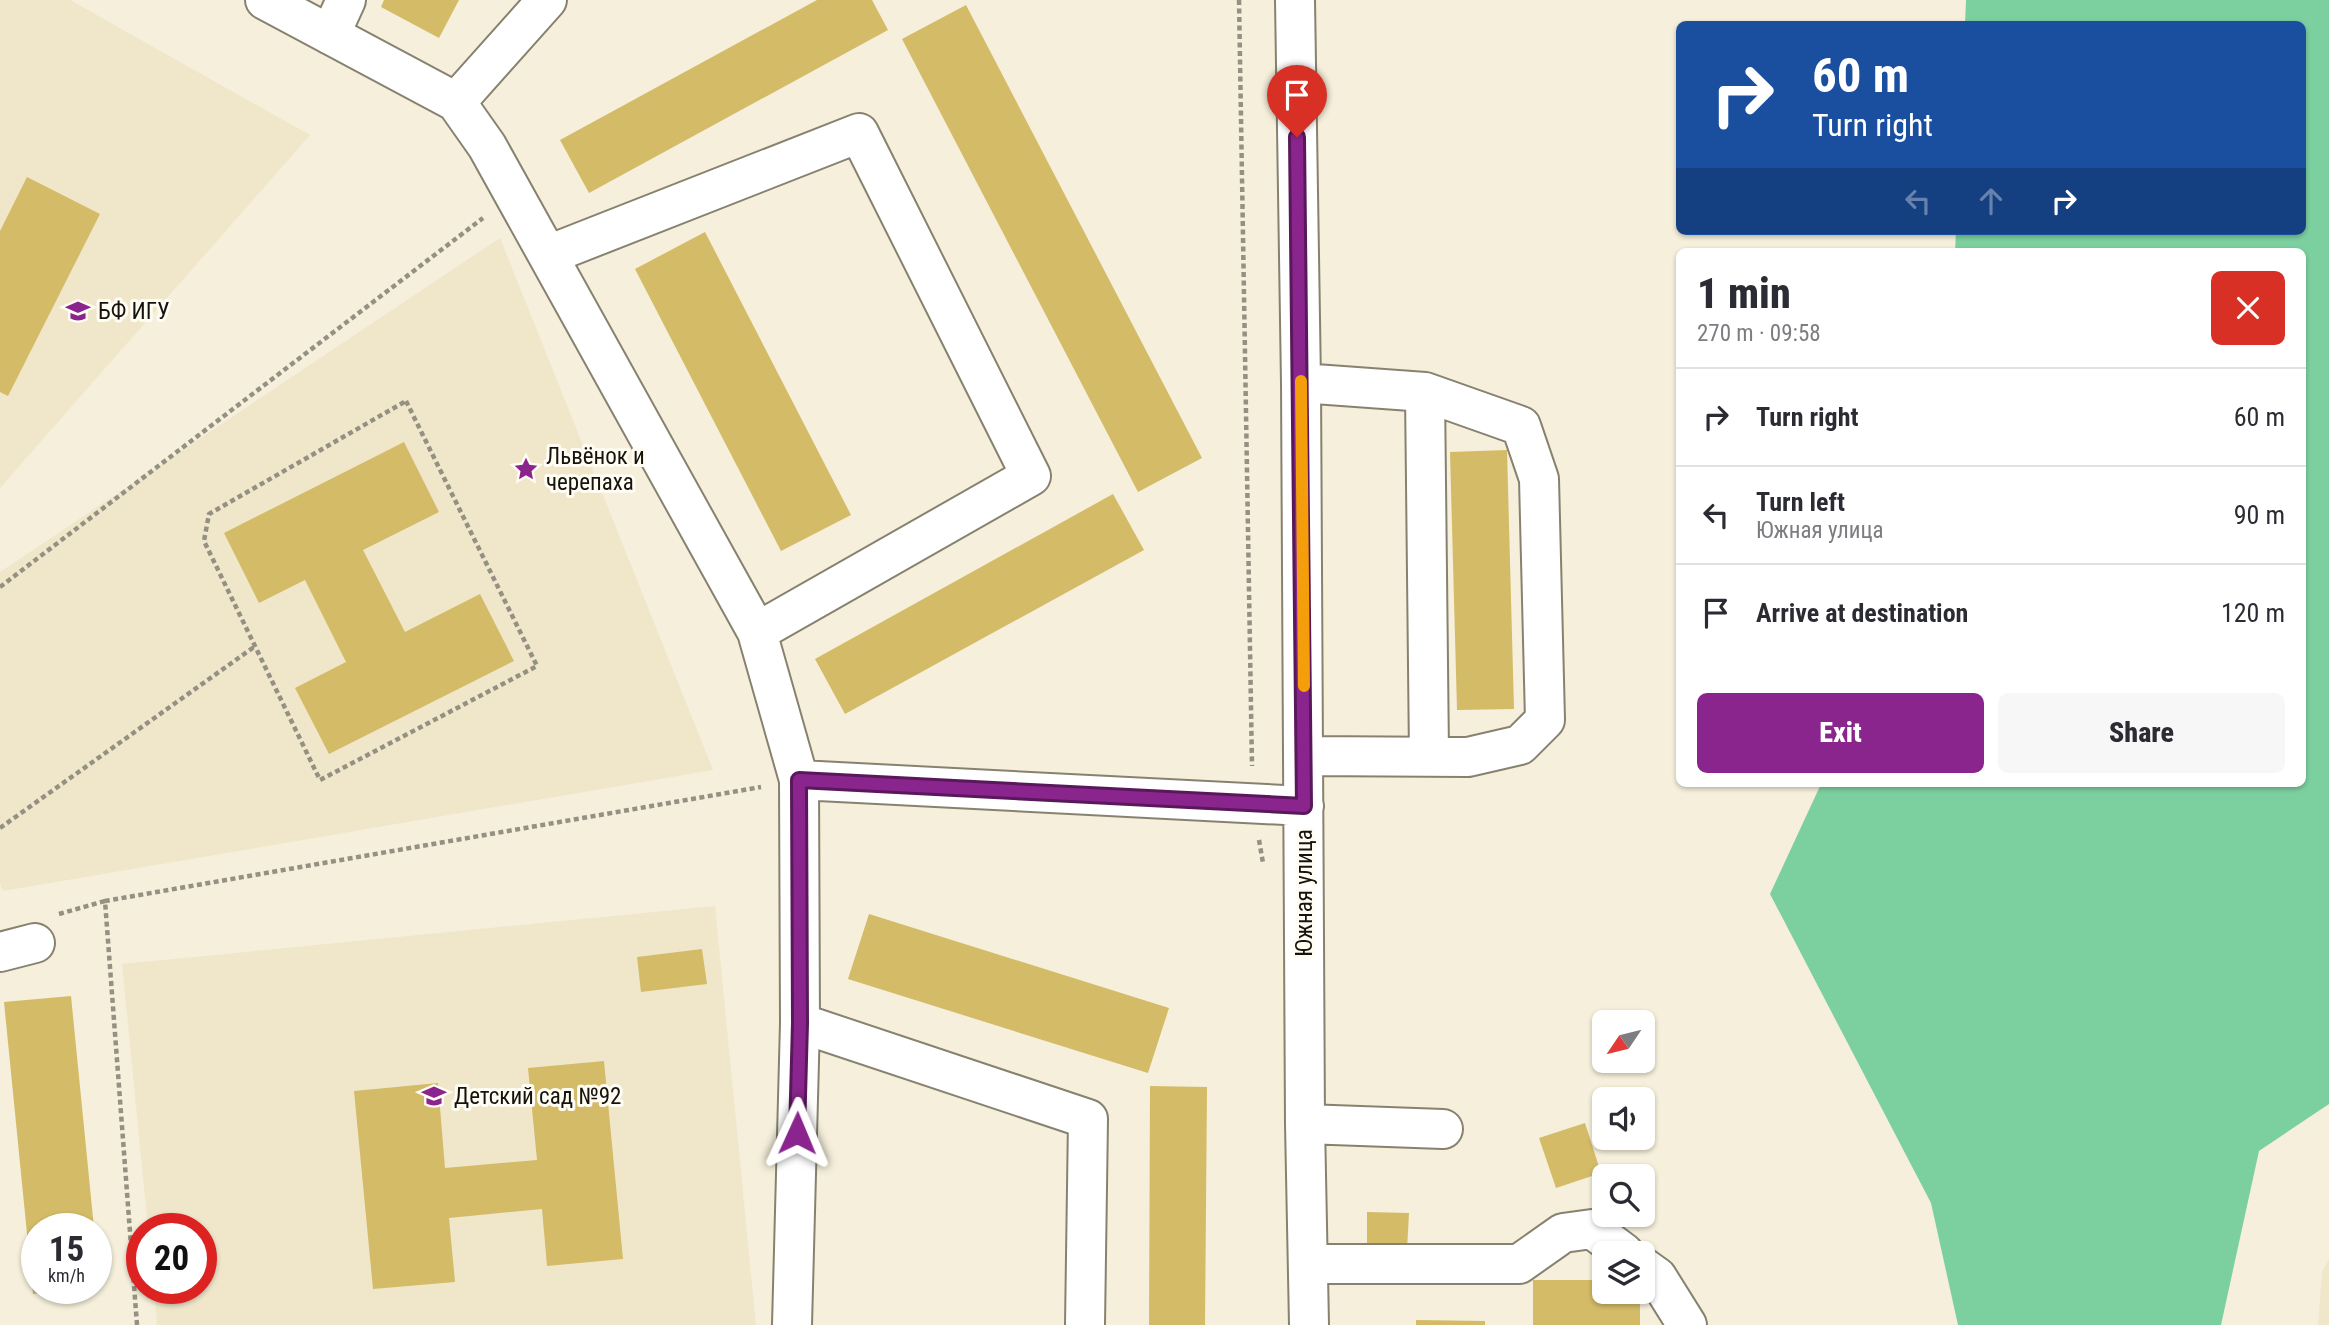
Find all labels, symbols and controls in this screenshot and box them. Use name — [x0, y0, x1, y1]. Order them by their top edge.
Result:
text: 60 m — [1812, 47, 1909, 104]
icon: right — [1697, 49, 1788, 140]
pin — [1267, 65, 1327, 137]
icon: arrive — [1278, 76, 1316, 114]
text: Turn right — [1812, 106, 1933, 144]
icon: left — [1899, 182, 1937, 220]
icon: ahead — [1972, 182, 2010, 220]
icon: right — [2045, 182, 2083, 220]
text: 1 min — [1697, 269, 1791, 318]
button: close — [2211, 271, 2285, 345]
school or university icon: БФ ИГУ — [64, 297, 92, 325]
place label: БФ ИГУ — [98, 298, 170, 325]
text: 270 m · 09:58 — [1697, 320, 1821, 347]
icon: right — [1697, 398, 1735, 436]
text: Turn right — [1756, 402, 1858, 432]
text: 60 m — [2234, 402, 2285, 432]
place label: Львёнок и черепаха — [546, 443, 645, 496]
place icon: Львёнок и черепаха — [512, 455, 540, 483]
text: Turn left — [1756, 487, 1845, 517]
icon: left — [1697, 496, 1735, 534]
text: 90 m — [2234, 500, 2285, 530]
text: Южная улица — [1756, 517, 1884, 544]
icon: arrive — [1697, 594, 1735, 632]
text: Arrive at destination — [1756, 598, 1968, 628]
text: 120 m — [2221, 598, 2285, 628]
button: Exit — [1697, 693, 1984, 773]
button: Share — [1998, 693, 2285, 773]
street label: Южная улица — [1291, 829, 1318, 957]
north arrow — [1592, 1010, 1656, 1073]
map controls — [1592, 1010, 1655, 1304]
school or university icon: Детский сад №92 — [420, 1082, 448, 1110]
place label: Детский сад №92 — [454, 1083, 621, 1110]
button: sound — [1592, 1087, 1655, 1150]
position arrow — [760, 1096, 834, 1170]
button: search — [1592, 1164, 1655, 1227]
speed limit sign: 20 — [126, 1213, 217, 1304]
text: 15 — [49, 1229, 84, 1270]
button: layers — [1592, 1241, 1655, 1304]
text: km/h — [48, 1265, 85, 1286]

